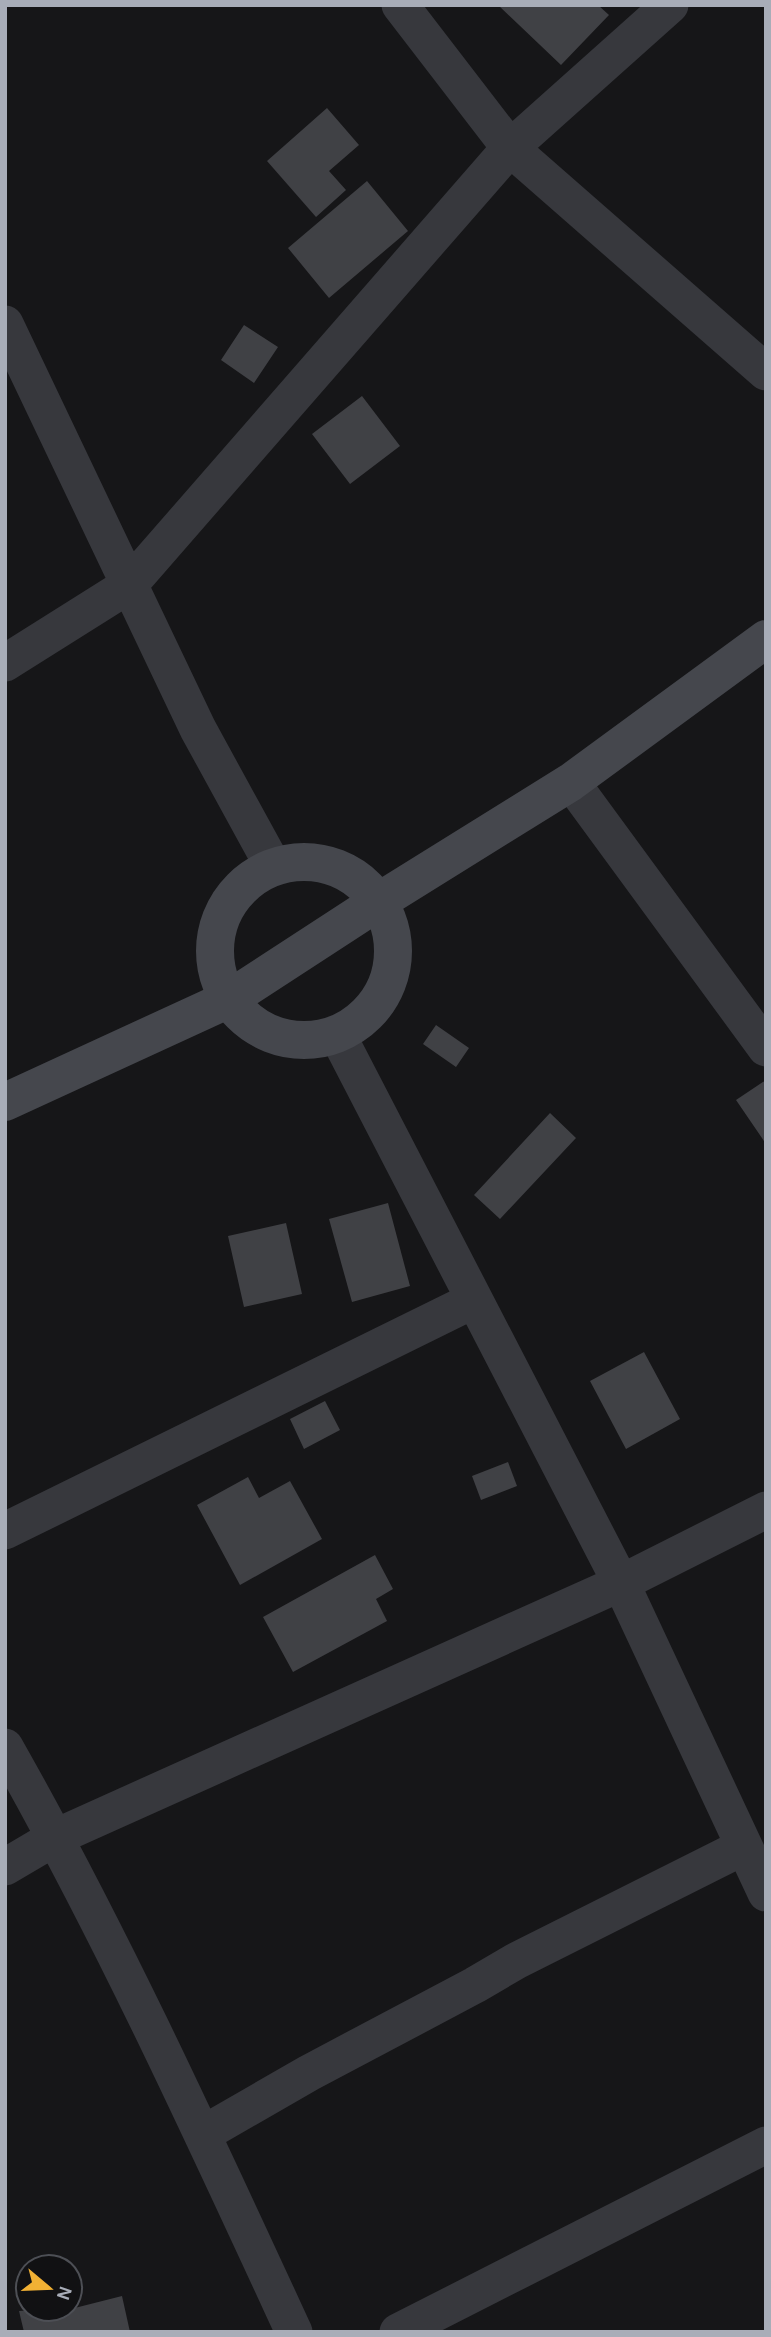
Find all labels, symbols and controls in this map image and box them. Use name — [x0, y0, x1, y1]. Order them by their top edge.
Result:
north arrow — [14, 2253, 84, 2323]
text: N — [52, 2283, 77, 2303]

